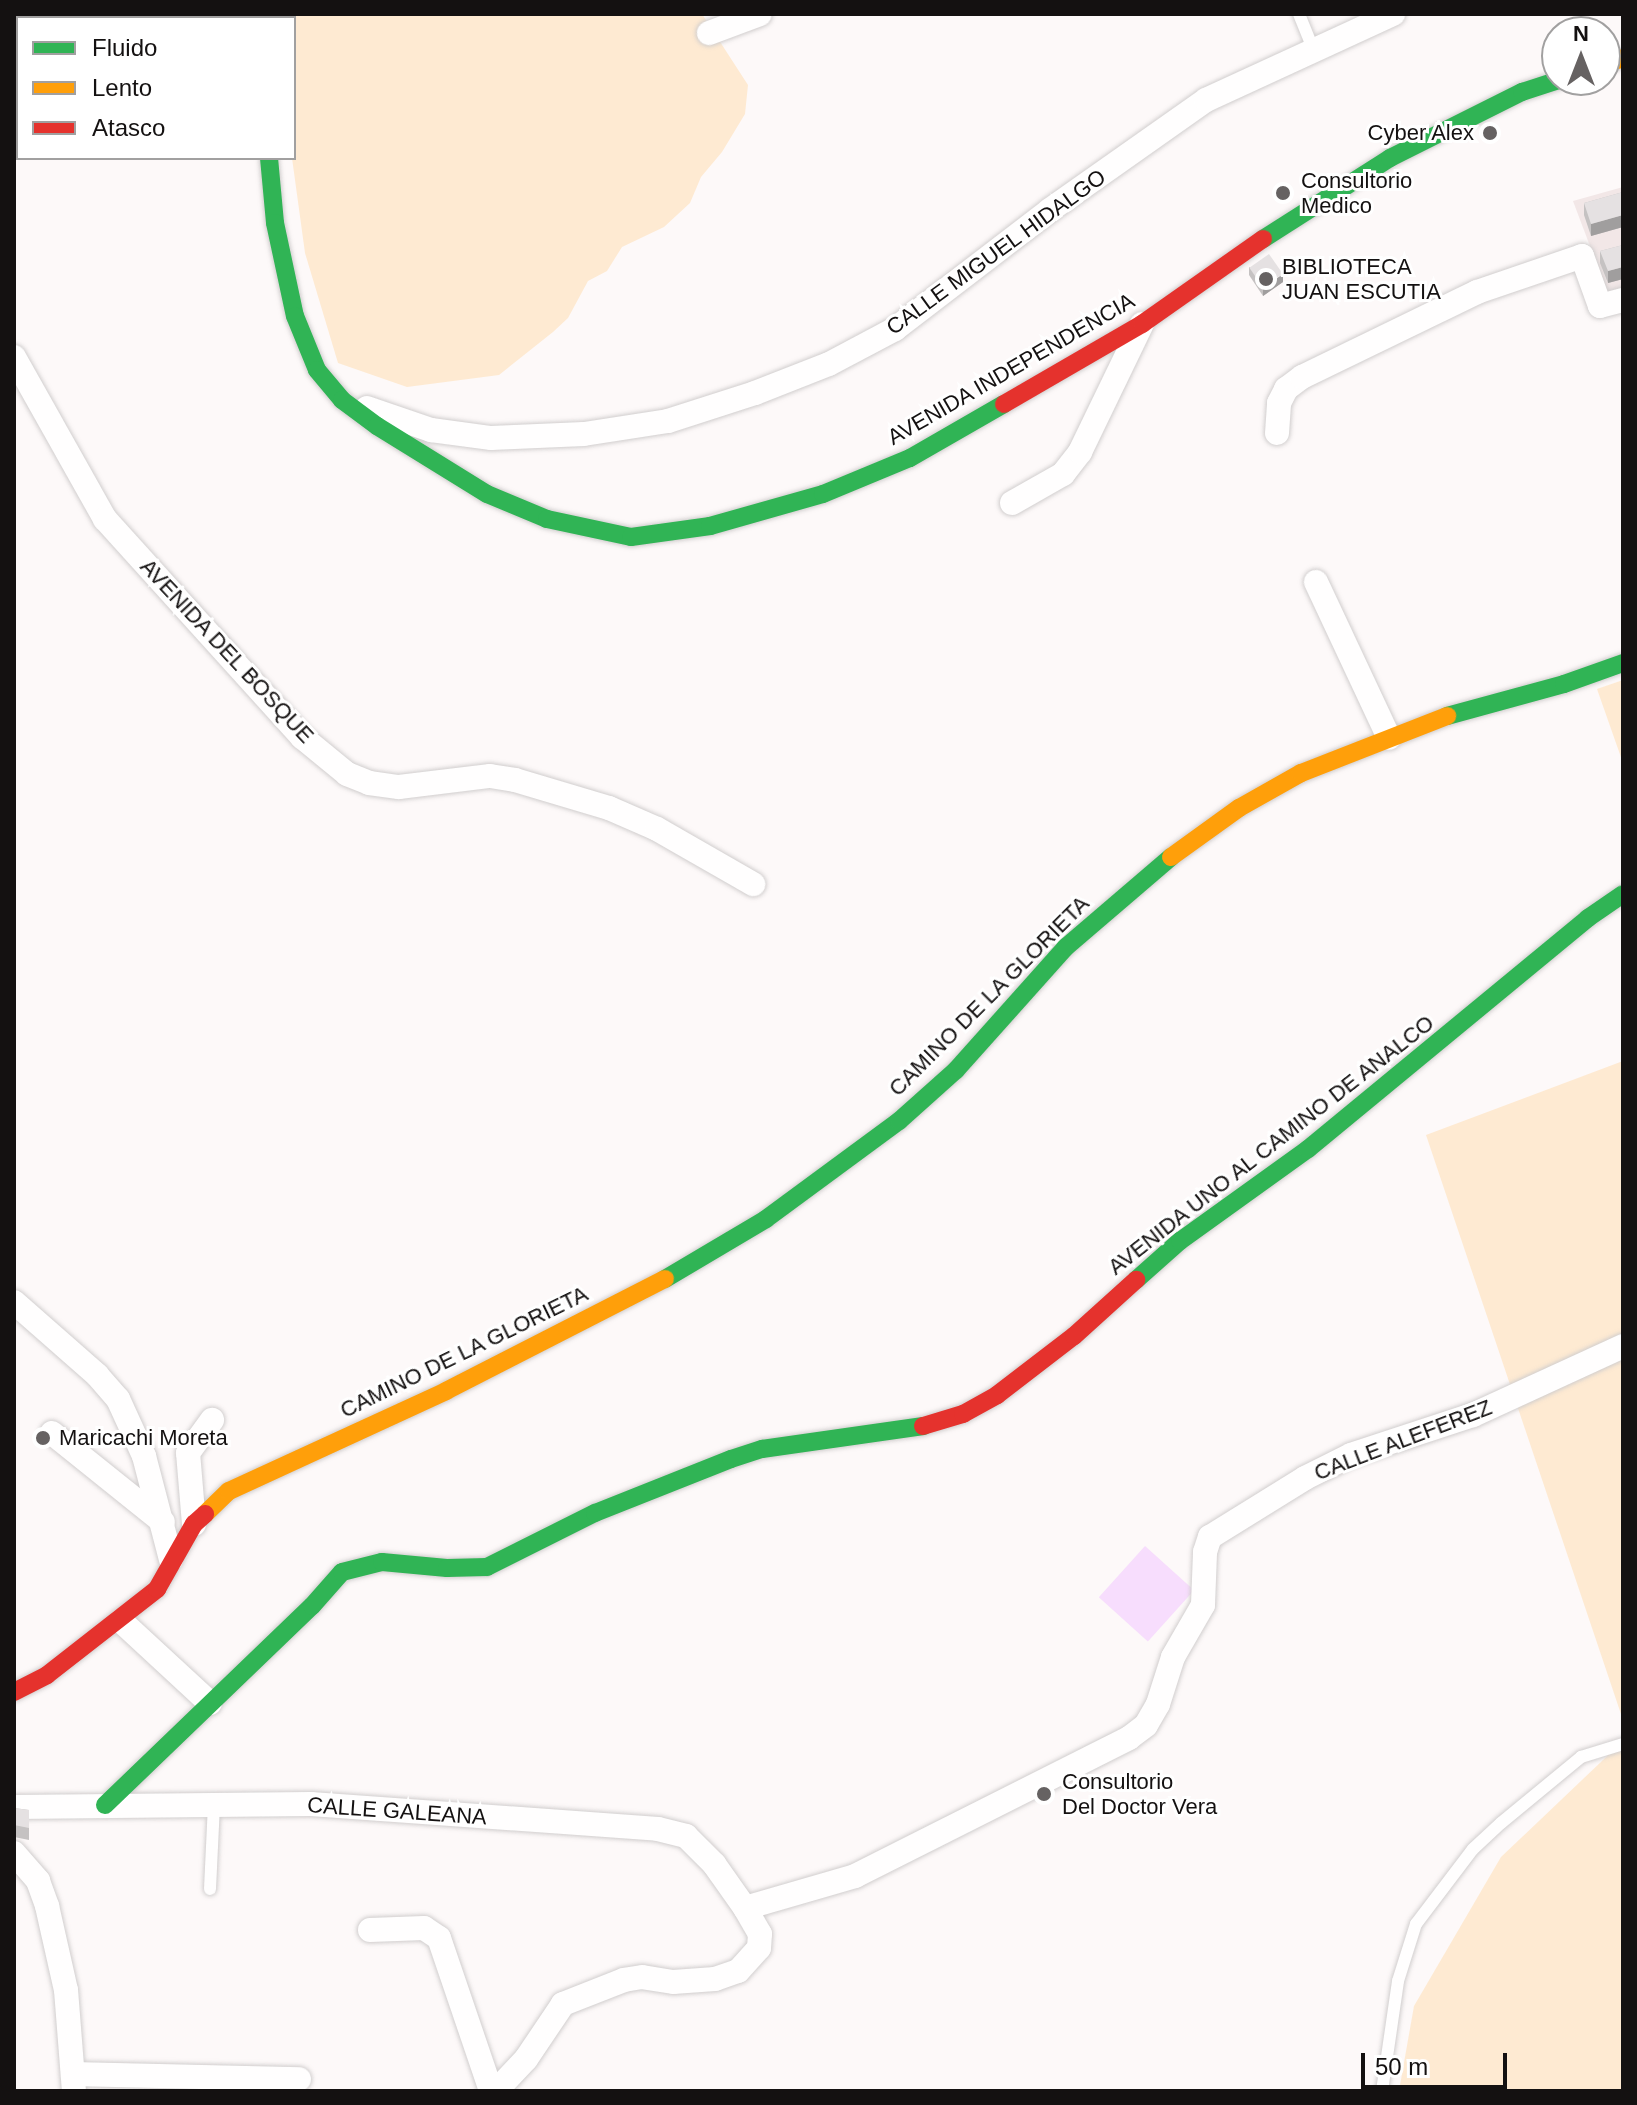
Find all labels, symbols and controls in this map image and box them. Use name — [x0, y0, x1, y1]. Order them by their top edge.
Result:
legend — [16, 16, 296, 160]
north arrow — [1541, 16, 1621, 96]
text: N — [1573, 21, 1589, 46]
text: Fluido — [92, 34, 157, 61]
text: Lento — [92, 74, 152, 101]
text: Atasco — [92, 114, 165, 141]
place label: Cyber Alex — [1366, 120, 1474, 146]
marker: Cyber Alex — [1481, 124, 1499, 142]
street label: CALLE MIGUEL HIDALGO — [881, 163, 1111, 341]
place label: Consultorio Medico — [1301, 167, 1412, 218]
marker: Consultorio Medico — [1272, 182, 1294, 204]
place label: BIBLIOTECA JUAN ESCUTIA — [1282, 253, 1441, 304]
marker: BIBLIOTECA JUAN ESCUTIA — [1257, 270, 1275, 288]
street label: AVENIDA INDEPENDENCIA — [882, 287, 1140, 451]
street label: AVENIDA DEL BOSQUE — [134, 553, 320, 749]
street label: CAMINO DE LA GLORIETA — [883, 890, 1095, 1102]
street label: AVENIDA UNO AL CAMINO DE ANALCO — [1101, 1008, 1441, 1282]
street label: CAMINO DE LA GLORIETA — [335, 1280, 593, 1424]
street label: CALLE ALEFEREZ — [1310, 1394, 1496, 1486]
place label: Maricachi Moreta — [59, 1425, 228, 1451]
marker: Maricachi Moreta — [34, 1429, 52, 1447]
place label: Consultorio Del Doctor Vera — [1062, 1768, 1217, 1820]
marker: Consultorio Del Doctor Vera — [1033, 1783, 1055, 1805]
street label: CALLE GALEANA — [306, 1792, 488, 1830]
scale bar — [1365, 2037, 1511, 2087]
text: 50 m — [1375, 2053, 1428, 2080]

